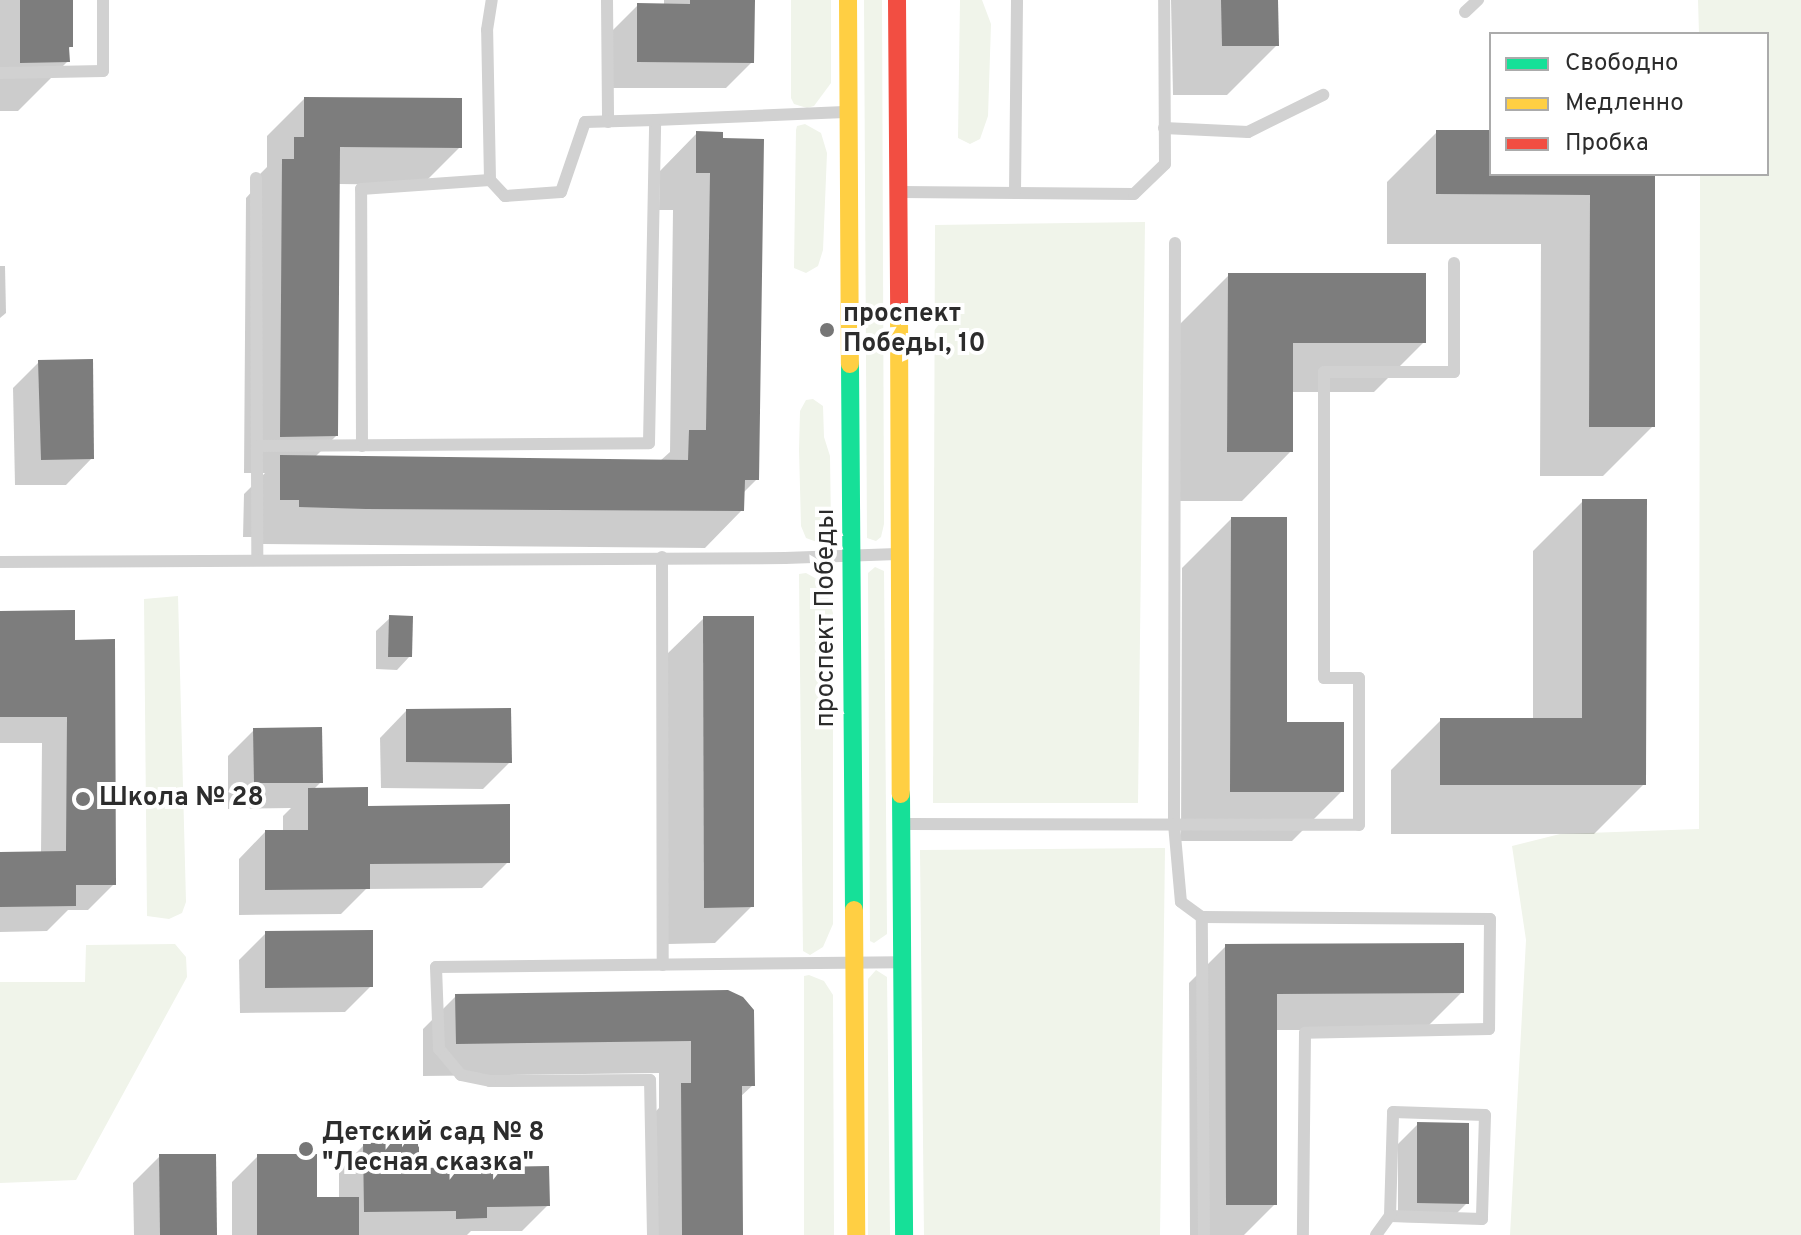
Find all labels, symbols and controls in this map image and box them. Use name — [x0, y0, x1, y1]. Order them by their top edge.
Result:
legend — [1489, 32, 1769, 176]
text: Свободно — [1565, 49, 1678, 79]
text: Медленно — [1565, 89, 1684, 119]
text: Пробка — [1565, 129, 1649, 159]
place label: проспект Победы, 10 — [843, 299, 986, 360]
marker: проспект Победы, 10 — [818, 321, 836, 339]
street label: проспект Победы — [811, 509, 843, 727]
place label: Школа № 28 — [99, 783, 264, 815]
marker: Школа № 28 — [74, 790, 92, 808]
place label: Детский сад № 8 "Лесная сказка" — [322, 1118, 545, 1180]
marker: Детский сад № 8 "Лесная сказка" — [297, 1140, 315, 1158]

